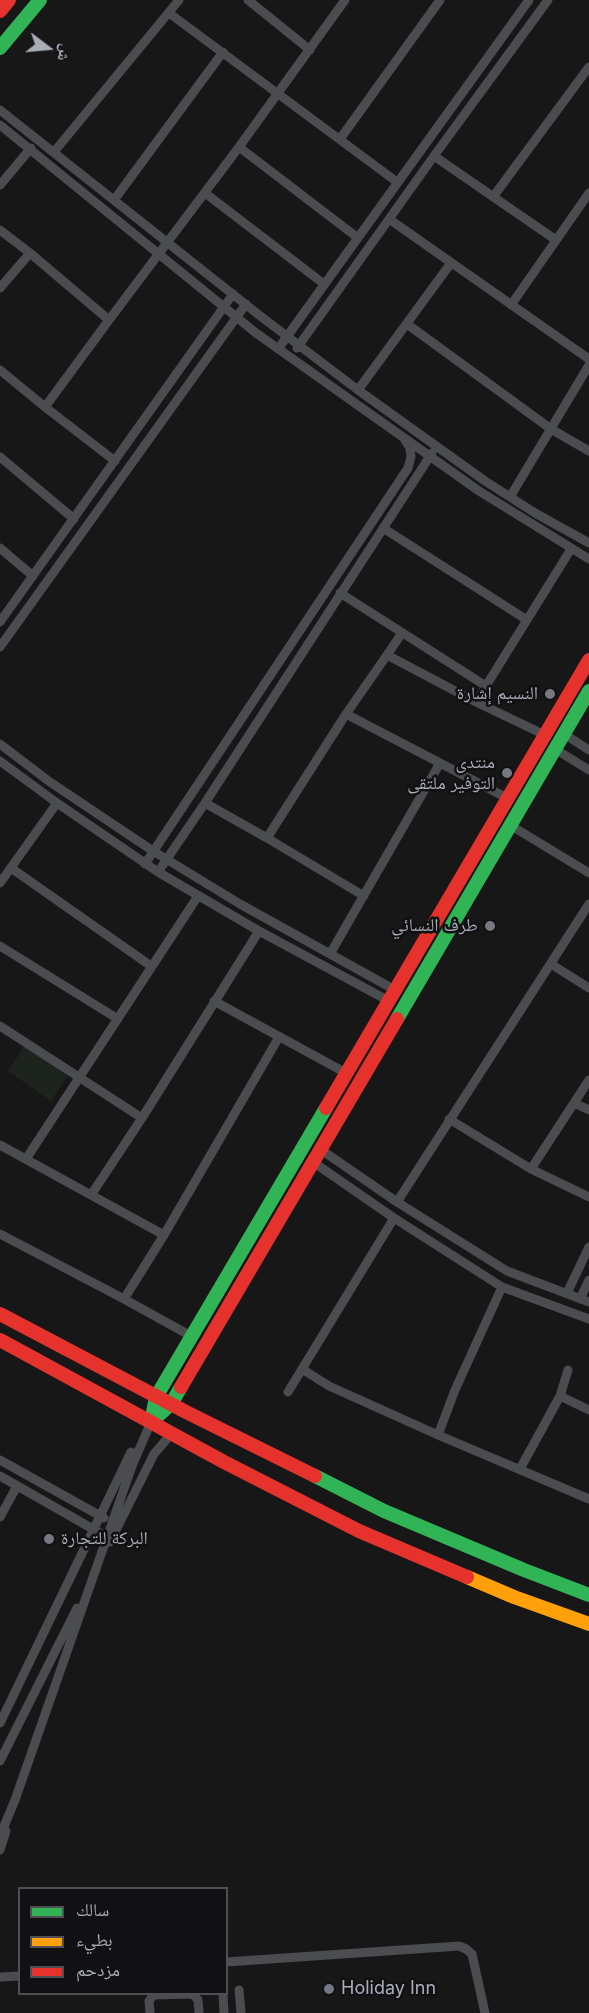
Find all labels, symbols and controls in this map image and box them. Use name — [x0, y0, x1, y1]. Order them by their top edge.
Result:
north arrow — [18, 18, 78, 78]
text: ش — [53, 42, 77, 64]
place label: النسيم إشارة — [457, 683, 538, 705]
marker: النسيم إشارة — [543, 687, 557, 701]
place label: منتدى التوفير ملتقى — [407, 752, 495, 795]
marker: منتدى التوفير ملتقى — [500, 766, 514, 780]
place label: طرف النسائي — [391, 915, 478, 937]
marker: طرف النسائي — [483, 919, 497, 933]
place label: البركة للتجارة — [61, 1528, 148, 1550]
marker: البركة للتجارة — [42, 1532, 56, 1546]
legend — [18, 1887, 228, 1995]
text: سالك — [76, 1899, 109, 1920]
text: بطيء — [76, 1929, 113, 1950]
text: مزدحم — [76, 1959, 120, 1980]
place label: Holiday Inn — [341, 1978, 436, 2000]
marker: Holiday Inn — [322, 1982, 336, 1996]

